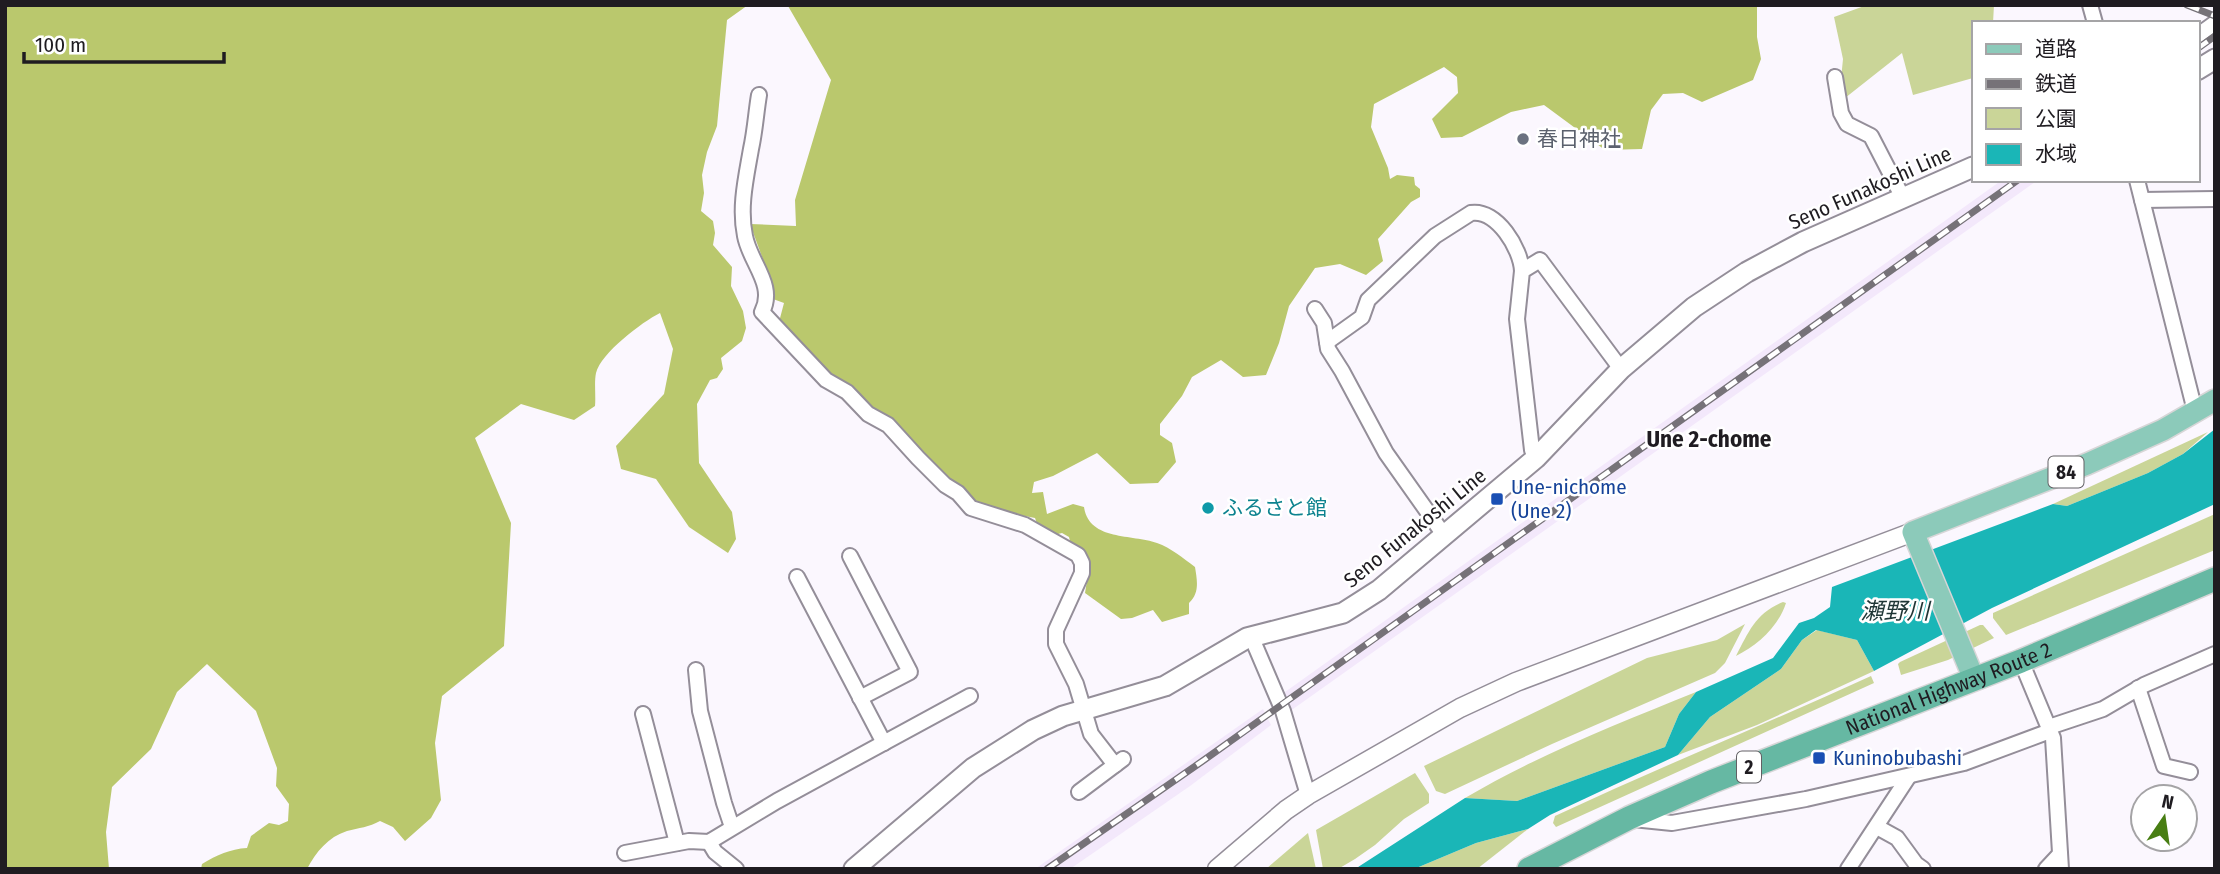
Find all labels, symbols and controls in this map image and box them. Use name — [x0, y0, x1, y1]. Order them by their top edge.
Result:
scale bar — [24, 21, 224, 65]
legend — [1972, 21, 2199, 182]
text: 100 m — [35, 32, 86, 58]
text: 道路 — [2035, 36, 2077, 62]
text: 鉄道 — [2035, 71, 2077, 97]
text: 公園 — [2035, 106, 2077, 132]
place label: 春日神社 — [1537, 126, 1621, 152]
marker: 春日神社 — [1515, 131, 1531, 147]
street label: Seno Funakoshi Line — [1785, 140, 1955, 236]
text: 水域 — [2035, 141, 2077, 167]
district label: Une 2-chome — [1647, 425, 1772, 453]
road number: 84 — [2048, 457, 2084, 488]
street label: Seno Funakoshi Line — [1339, 463, 1491, 593]
place label: Une-nichome (Une 2) — [1511, 474, 1627, 524]
marker: Une-nichome (Une 2) — [1489, 491, 1505, 507]
place label: ふるさと館 — [1222, 495, 1327, 521]
marker: ふるさと館 — [1200, 500, 1216, 516]
water label: 瀬野川 — [1861, 597, 1933, 625]
street label: National Highway Route 2 — [1842, 637, 2055, 741]
place label: Kuninobubashi — [1833, 745, 1962, 771]
marker: Kuninobubashi — [1811, 750, 1827, 766]
road number: 2 — [1737, 752, 1761, 782]
north arrow — [2129, 783, 2199, 853]
text: N — [2160, 789, 2176, 814]

